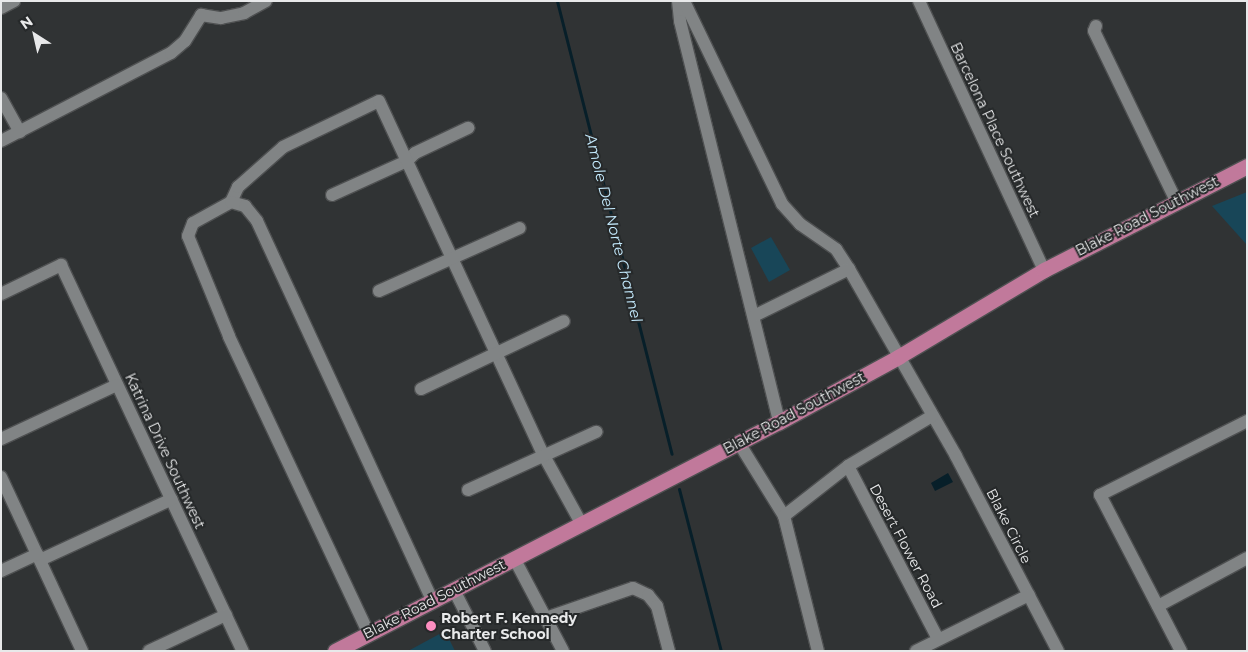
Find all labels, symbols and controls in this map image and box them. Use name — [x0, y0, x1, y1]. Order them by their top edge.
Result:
north arrow — [10, 10, 60, 60]
text: N — [17, 12, 36, 33]
street label: Barcelona Place Southwest — [947, 40, 1043, 220]
water label: Amole Del Norte Channel — [582, 132, 646, 324]
street label: Blake Road Southwest — [1073, 173, 1221, 259]
street label: Blake Road Southwest — [720, 369, 868, 457]
street label: Katrina Drive Southwest — [122, 371, 208, 531]
street label: Desert Flower Road — [866, 481, 946, 611]
street label: Blake Circle — [983, 486, 1035, 566]
street label: Blake Road Southwest — [360, 556, 508, 642]
place label: Robert F. Kennedy Charter School — [441, 610, 577, 642]
marker: Robert F. Kennedy Charter School — [425, 620, 437, 632]

